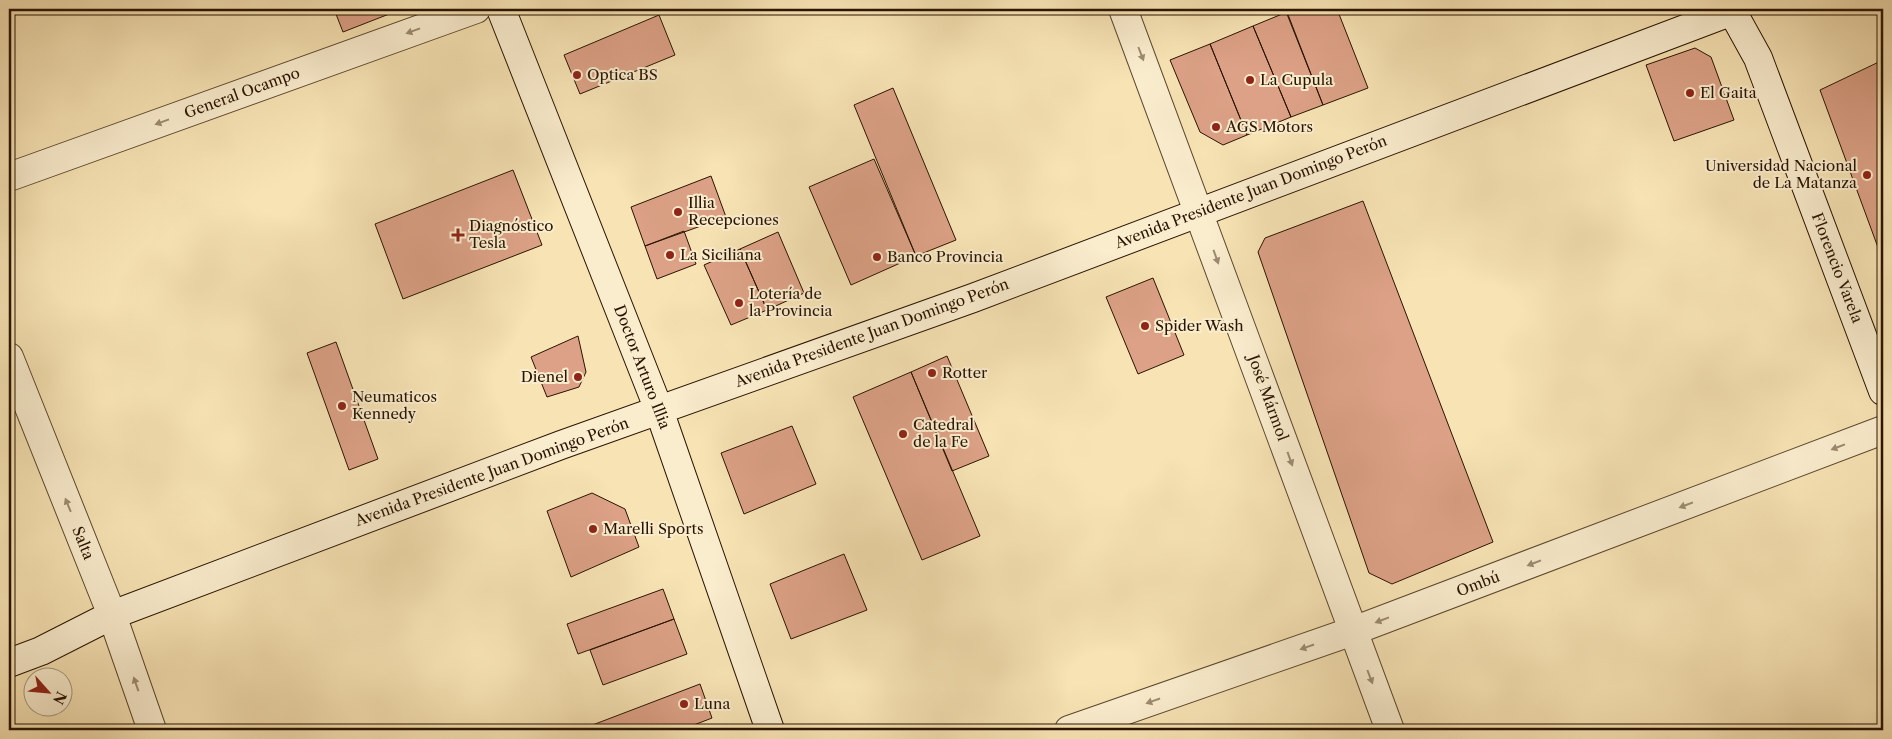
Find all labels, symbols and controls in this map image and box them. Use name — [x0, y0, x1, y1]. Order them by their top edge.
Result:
one-way arrow — [406, 28, 421, 35]
one-way arrow — [1137, 47, 1145, 62]
street label: General Ocampo — [181, 63, 302, 122]
place label: Optica BS — [587, 65, 658, 84]
marker: Optica BS — [571, 69, 583, 81]
place label: La Cupula — [1260, 70, 1333, 89]
marker: La Cupula — [1244, 74, 1256, 86]
place label: El Gaita — [1700, 83, 1757, 102]
marker: El Gaita — [1684, 87, 1696, 99]
place label: AGS Motors — [1225, 117, 1313, 136]
one-way arrow — [154, 118, 169, 126]
marker: AGS Motors — [1210, 121, 1222, 133]
street label: Avenida Presidente Juan Domingo Perón — [1111, 131, 1390, 253]
place label: Universidad Nacional de La Matanza — [1705, 156, 1858, 192]
marker: Universidad Nacional de La Matanza — [1861, 169, 1873, 181]
place label: Illia Recepciones — [688, 193, 779, 229]
marker: Illia Recepciones — [672, 206, 684, 218]
street label: Florencio Varela — [1808, 210, 1867, 326]
place label: Diagnóstico Tesla — [469, 216, 554, 252]
marker: Diagnóstico Tesla — [451, 228, 465, 242]
place label: La Siciliana — [680, 245, 762, 264]
place label: Banco Provincia — [887, 247, 1003, 266]
marker: La Siciliana — [664, 249, 676, 261]
one-way arrow — [1213, 249, 1220, 264]
marker: Banco Provincia — [871, 251, 883, 263]
street label: Avenida Presidente Juan Domingo Perón — [731, 274, 1012, 391]
place label: Lotería de la Provincia — [749, 284, 832, 320]
marker: Lotería de la Provincia — [733, 297, 745, 309]
street label: Doctor Arturo Illia — [610, 302, 675, 432]
place label: Spider Wash — [1155, 316, 1244, 335]
marker: Spider Wash — [1139, 320, 1151, 332]
street label: José Mármol — [1243, 350, 1293, 444]
place label: Rotter — [942, 363, 988, 382]
place label: Dienel — [521, 367, 569, 386]
marker: Rotter — [926, 367, 938, 379]
marker: Dienel — [572, 371, 584, 383]
place label: Neumaticos Kennedy — [352, 387, 437, 423]
marker: Neumaticos Kennedy — [336, 400, 348, 412]
street label: Avenida Presidente Juan Domingo Perón — [351, 413, 632, 530]
place label: Catedral de la Fe — [913, 415, 974, 451]
marker: Catedral de la Fe — [897, 428, 909, 440]
one-way arrow — [1830, 444, 1845, 451]
one-way arrow — [1287, 451, 1294, 466]
one-way arrow — [64, 497, 72, 512]
one-way arrow — [1678, 501, 1693, 509]
place label: Marelli Sports — [603, 519, 703, 538]
street label: Salta — [68, 523, 99, 562]
marker: Marelli Sports — [587, 523, 599, 535]
one-way arrow — [1527, 559, 1541, 567]
street label: Ombú — [1454, 567, 1502, 600]
one-way arrow — [1374, 616, 1389, 624]
one-way arrow — [1299, 644, 1314, 651]
north arrow — [22, 666, 72, 716]
one-way arrow — [1366, 670, 1374, 685]
one-way arrow — [132, 676, 140, 691]
text: N — [49, 688, 70, 707]
place label: Luna — [694, 694, 730, 713]
marker: Luna — [678, 698, 690, 710]
one-way arrow — [1146, 698, 1161, 705]

